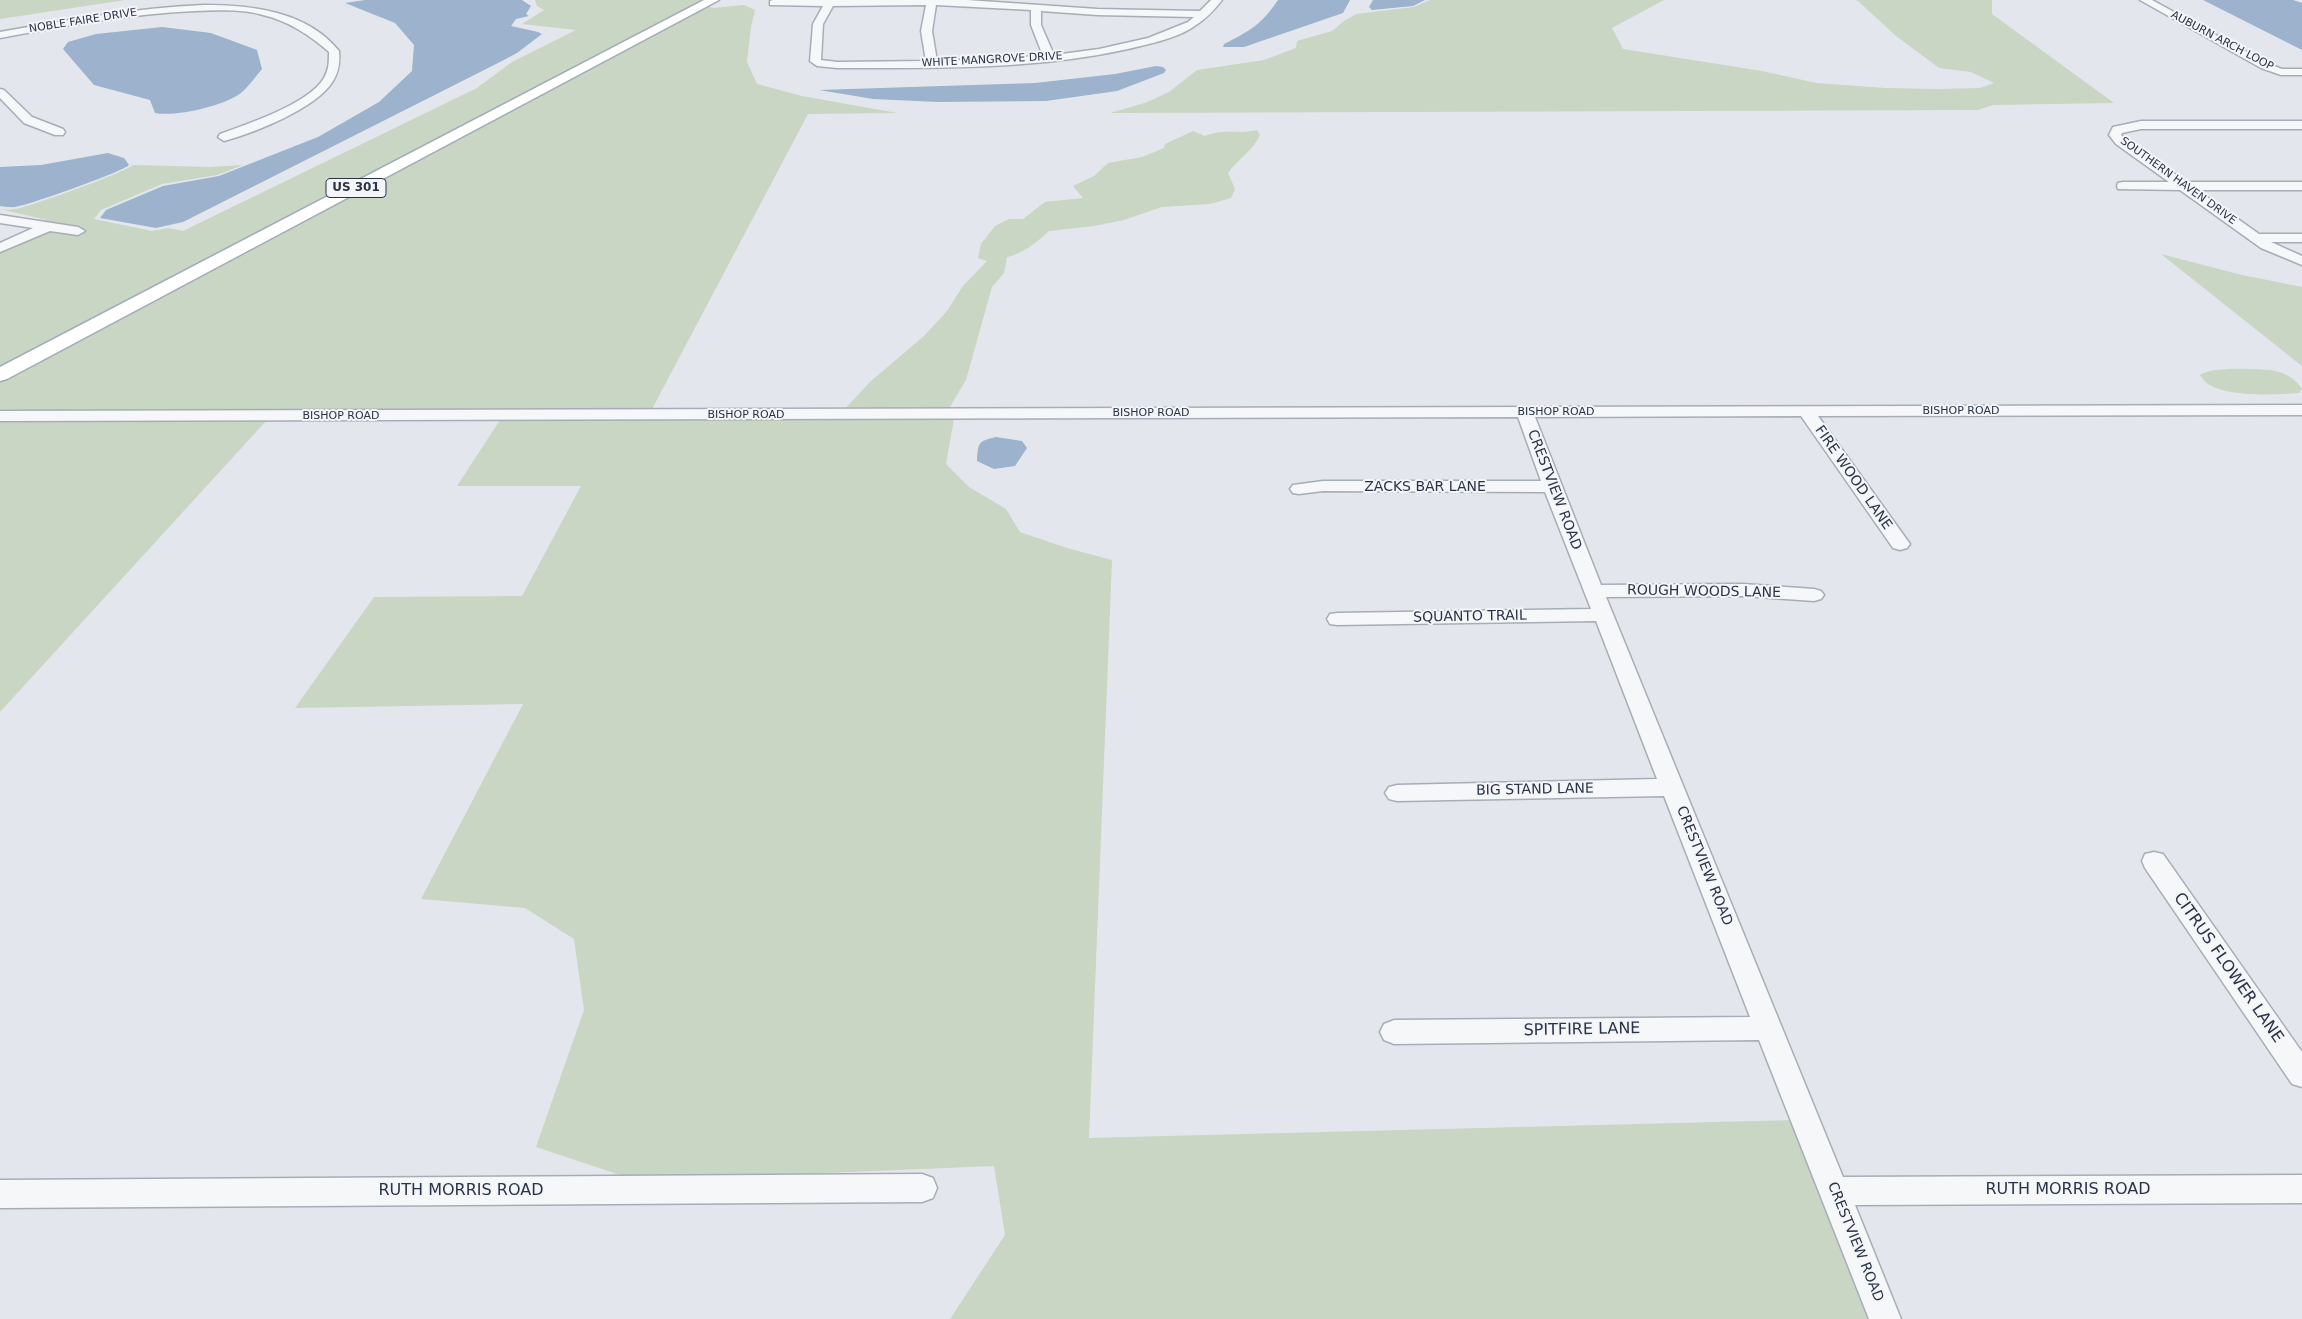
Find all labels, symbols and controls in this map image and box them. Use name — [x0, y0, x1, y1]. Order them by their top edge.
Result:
street label: NOBLE FAIRE DRIVE — [28, 6, 138, 36]
street label: AUBURN ARCH LOOP — [2168, 8, 2276, 74]
street label: WHITE MANGROVE DRIVE — [921, 50, 1063, 70]
street label: SOUTHERN HAVEN DRIVE — [2117, 134, 2239, 228]
road number: US 301 — [326, 178, 386, 198]
street label: BISHOP ROAD — [1923, 404, 1999, 418]
street label: BISHOP ROAD — [1518, 405, 1594, 419]
street label: BISHOP ROAD — [1113, 406, 1189, 420]
street label: BISHOP ROAD — [708, 408, 784, 422]
street label: BISHOP ROAD — [303, 409, 379, 423]
street label: FIRE WOOD LANE — [1811, 423, 1895, 533]
street label: CRESTVIEW ROAD — [1523, 427, 1585, 553]
street label: ZACKS BAR LANE — [1364, 479, 1486, 495]
street label: ROUGH WOODS LANE — [1627, 582, 1781, 602]
street label: SQUANTO TRAIL — [1413, 608, 1527, 626]
street label: BIG STAND LANE — [1476, 781, 1594, 799]
street label: CRESTVIEW ROAD — [1672, 804, 1736, 928]
street label: CITRUS FLOWER LANE — [2169, 889, 2287, 1047]
street label: SPITFIRE LANE — [1523, 1019, 1641, 1041]
street label: CRESTVIEW ROAD — [1823, 1180, 1887, 1304]
street label: RUTH MORRIS ROAD — [1985, 1180, 2151, 1200]
street label: RUTH MORRIS ROAD — [378, 1181, 544, 1201]

